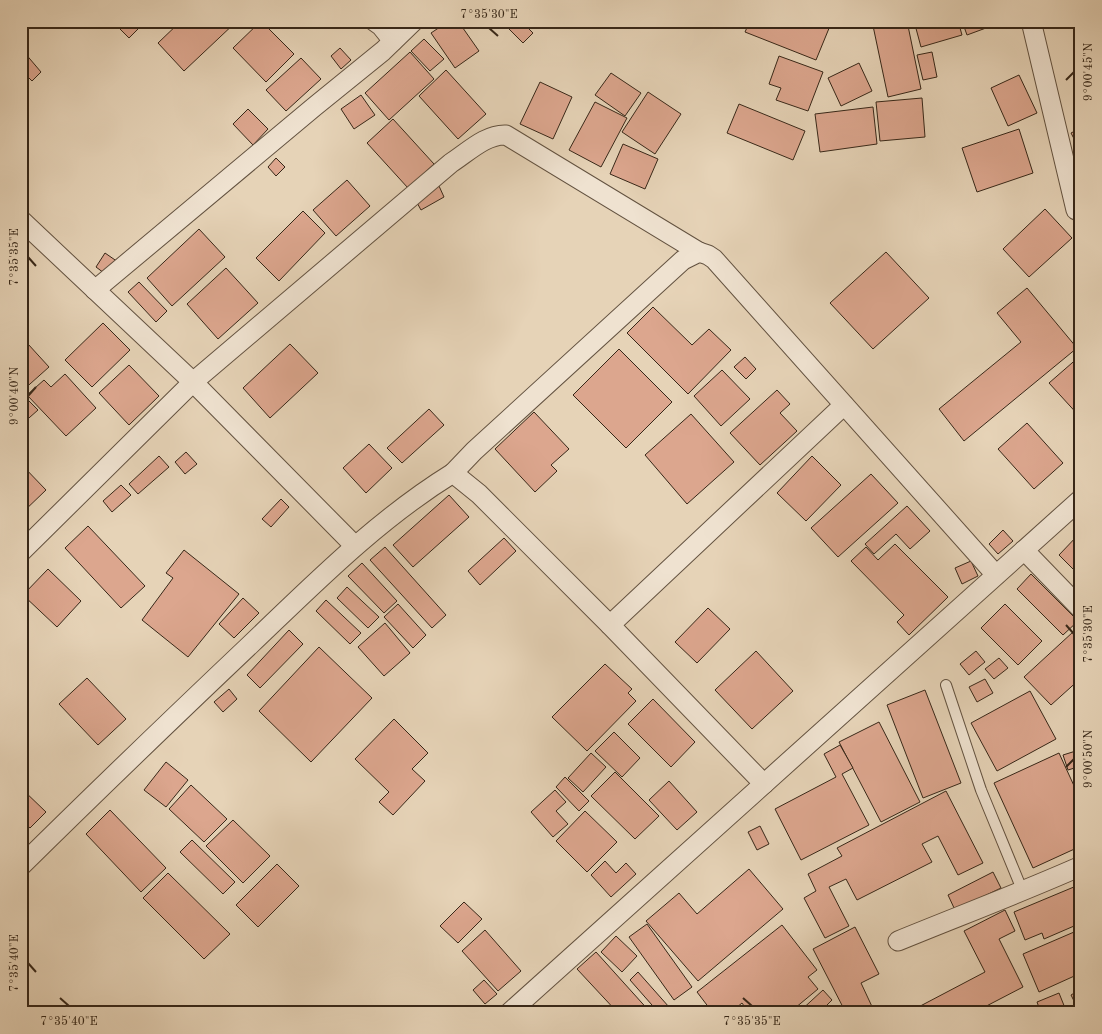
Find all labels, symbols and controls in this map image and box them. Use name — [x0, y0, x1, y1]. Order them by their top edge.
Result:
text: 7°35'30"E — [460, 8, 518, 21]
text: 9°00'45"N — [1082, 43, 1095, 101]
text: 7°35'35"E — [8, 228, 21, 286]
text: 9°00'40"N — [9, 367, 21, 425]
text: 7°35'30"E — [1082, 605, 1095, 663]
text: 9°00'50"N — [1082, 730, 1095, 788]
text: 7°35'40"E — [8, 934, 21, 992]
text: 7°35'40"E — [40, 1015, 98, 1028]
text: 7°35'35"E — [723, 1015, 781, 1028]

